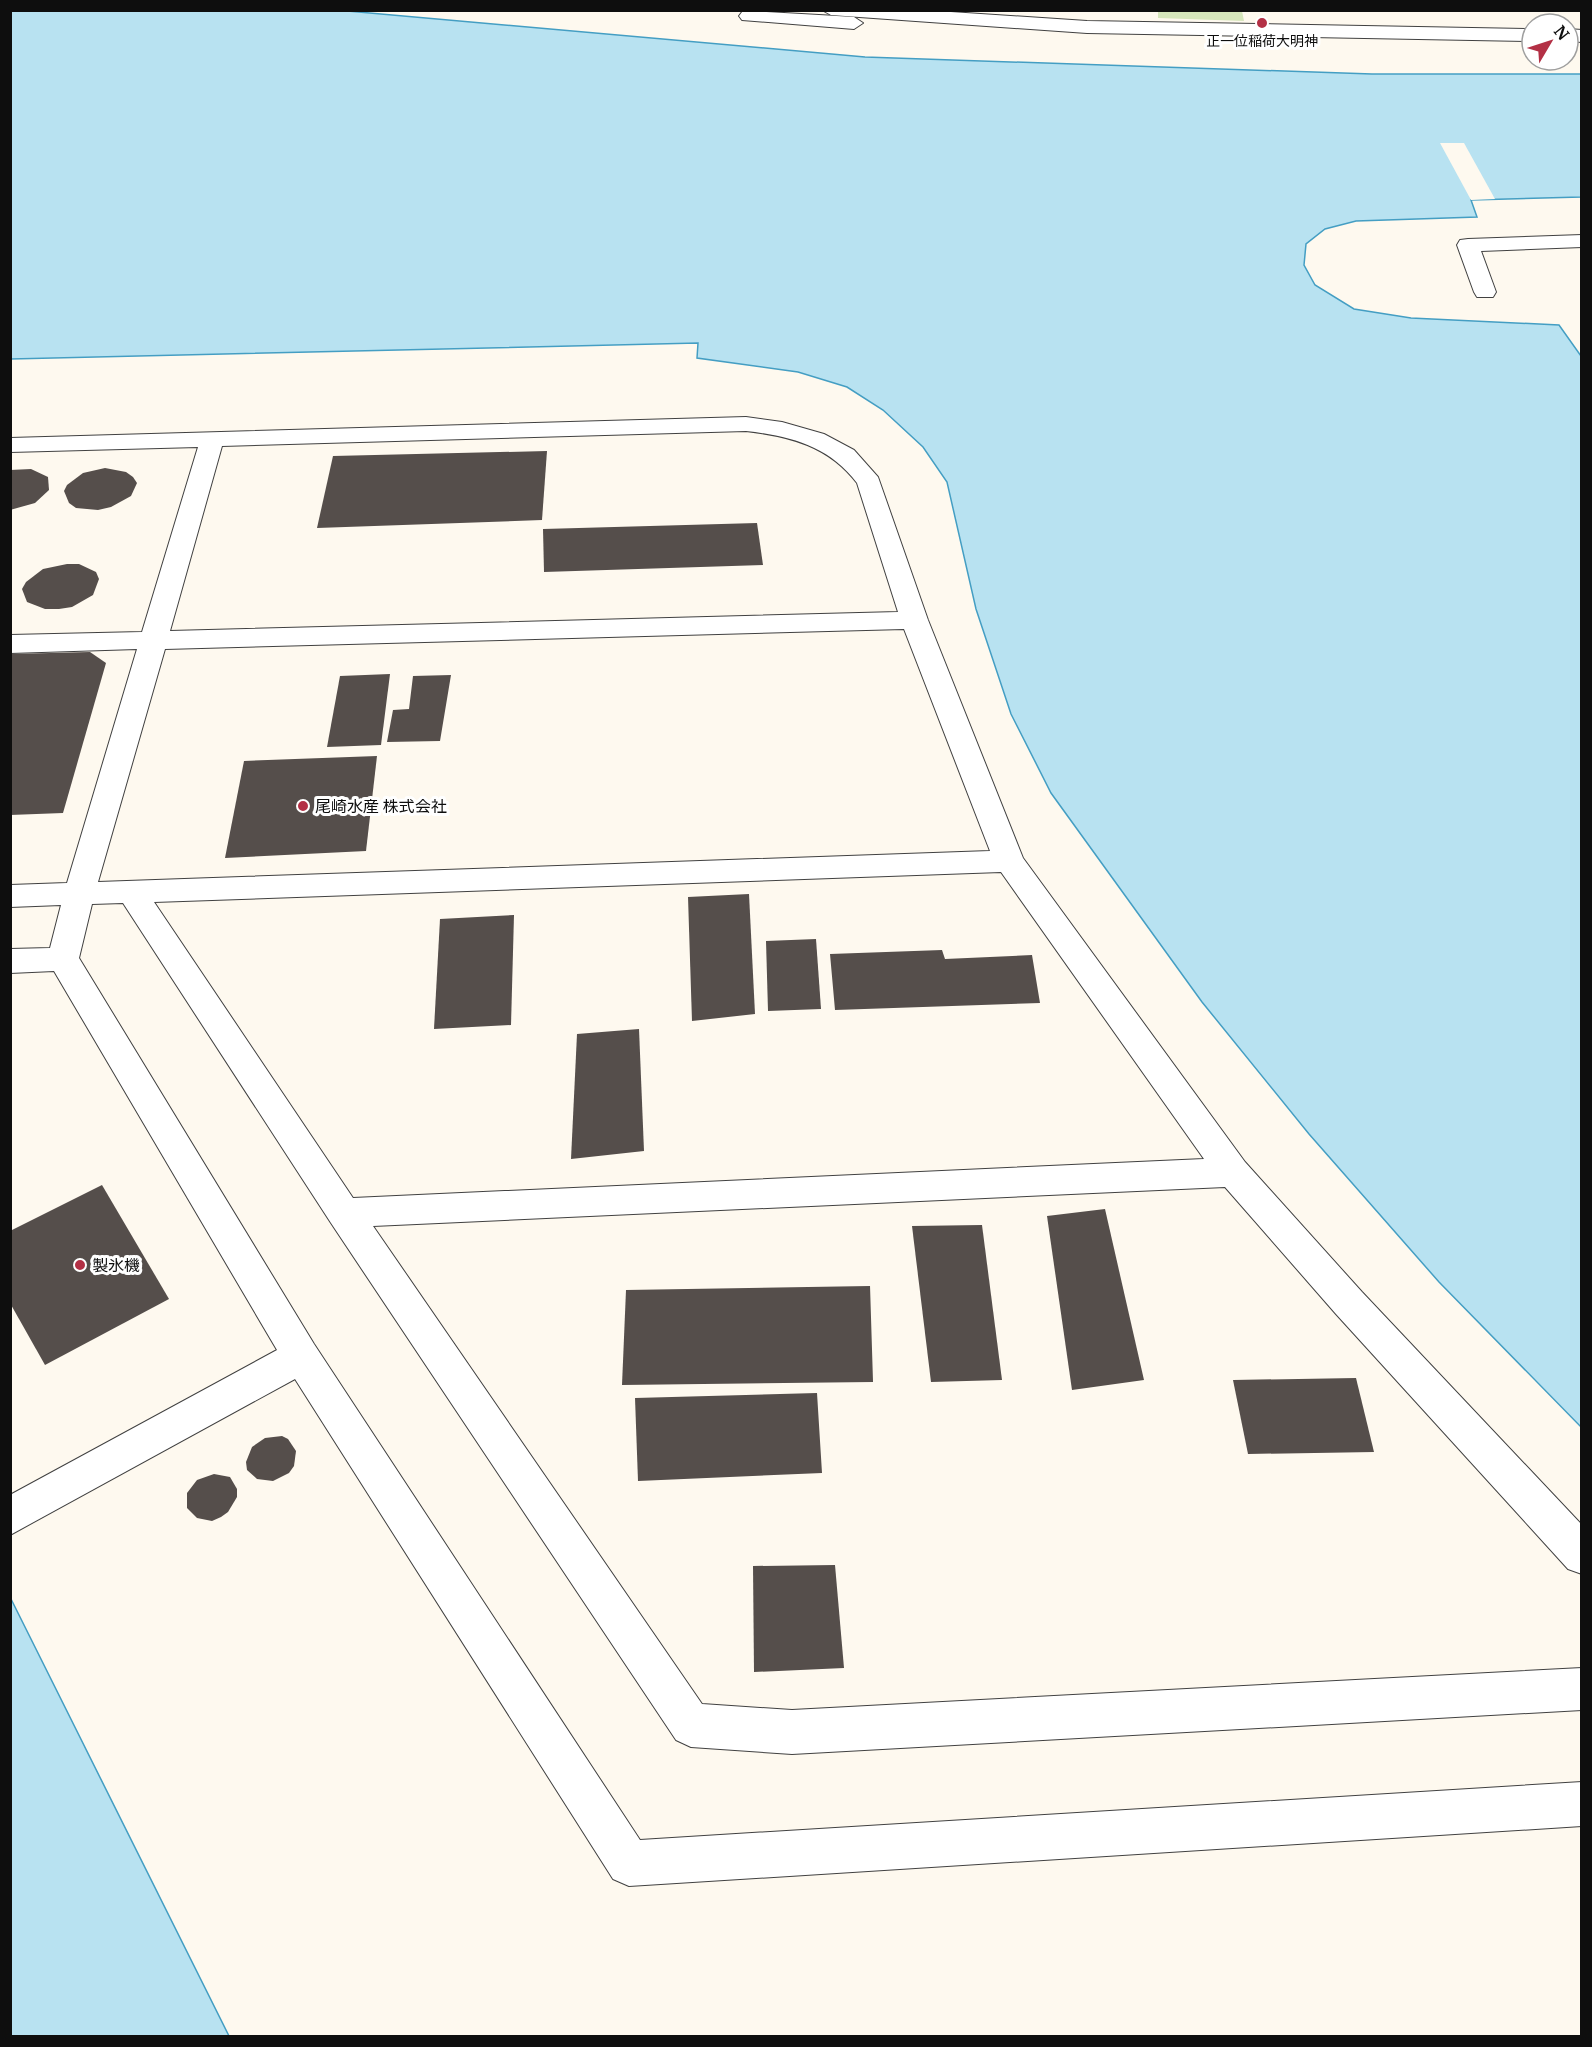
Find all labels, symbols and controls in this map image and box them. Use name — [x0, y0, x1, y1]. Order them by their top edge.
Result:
north arrow — [1520, 12, 1580, 72]
marker: 正一位稲荷大明神 — [1255, 16, 1269, 30]
text: N — [1550, 21, 1574, 44]
place label: 正一位稲荷大明神 — [1206, 32, 1318, 50]
place label: 尾崎水産 株式会社 — [315, 796, 447, 816]
marker: 尾崎水産 株式会社 — [296, 799, 310, 813]
place label: 製氷機 — [92, 1255, 140, 1275]
marker: 製氷機 — [73, 1258, 87, 1272]

